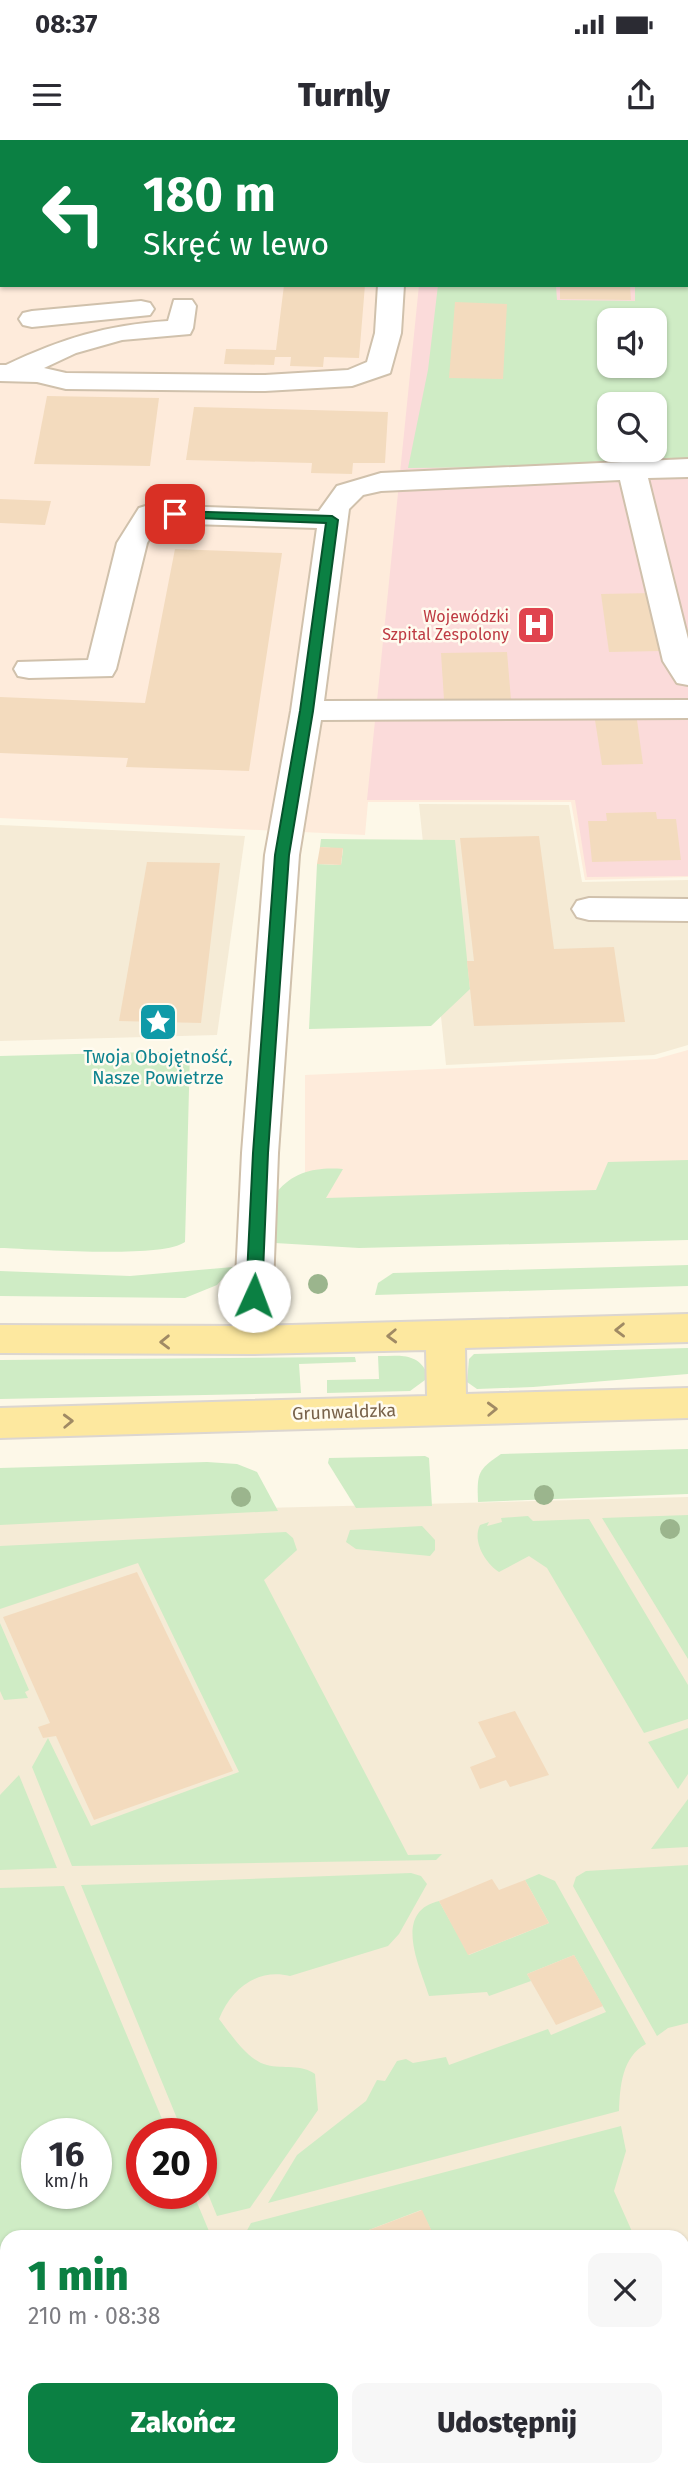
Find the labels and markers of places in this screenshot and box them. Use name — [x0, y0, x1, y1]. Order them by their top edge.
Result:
pin — [145, 484, 205, 544]
hospital icon: Wojewódzki Szpital Zespolony — [515, 604, 557, 646]
place label: Wojewódzki Szpital Zespolony — [382, 607, 509, 644]
place icon: Twoja Obojętność, Nasze Powietrze — [137, 1001, 179, 1043]
place label: Twoja Obojętność, Nasze Powietrze — [83, 1046, 233, 1089]

